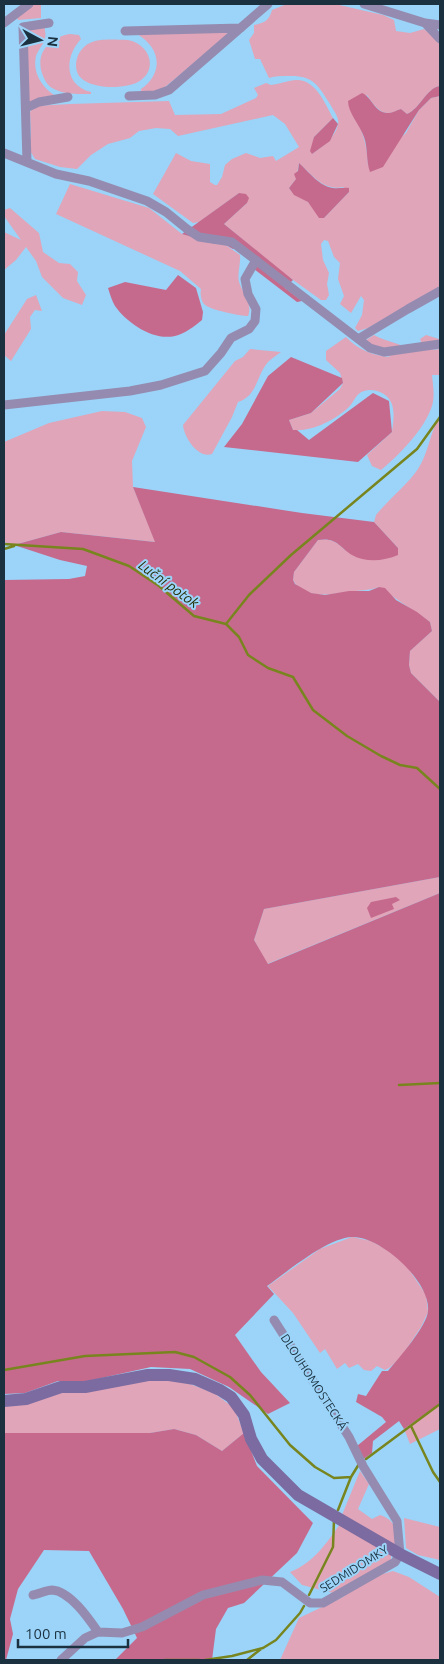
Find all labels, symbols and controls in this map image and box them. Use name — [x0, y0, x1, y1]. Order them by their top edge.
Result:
north arrow — [15, 15, 65, 65]
text: N — [44, 35, 61, 48]
water label: Luční potok — [136, 557, 203, 612]
street label: DLOUHOMOSTECKÁ — [279, 1331, 350, 1432]
street label: SEDMIDOMKY — [317, 1542, 390, 1595]
scale bar — [18, 1616, 128, 1648]
text: 100 m — [25, 1625, 67, 1642]

